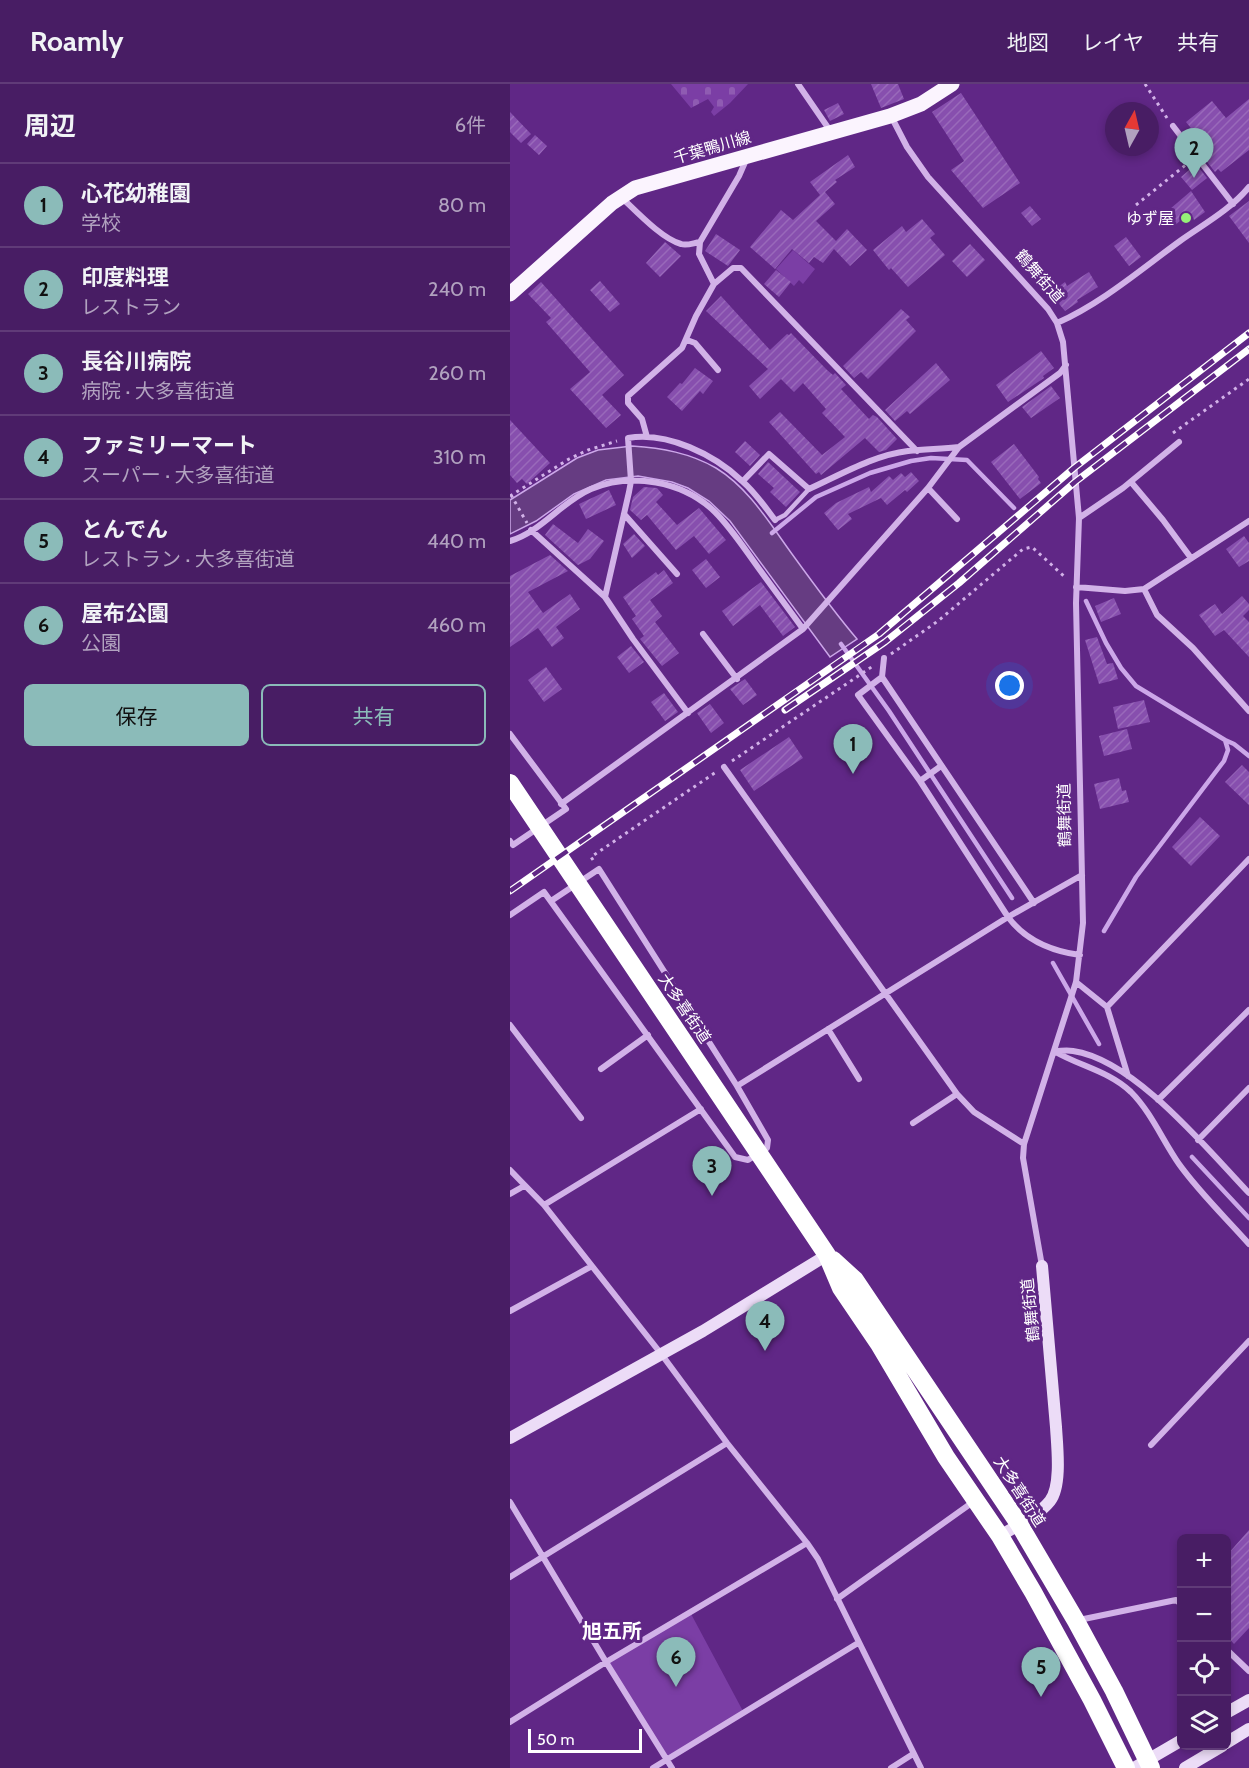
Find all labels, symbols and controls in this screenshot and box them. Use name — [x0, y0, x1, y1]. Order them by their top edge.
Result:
text: Roamly — [30, 24, 124, 58]
text: 地図 — [1007, 30, 1049, 55]
text: レイヤ — [1082, 30, 1144, 55]
text: 共有 — [1177, 30, 1219, 55]
north arrow — [1105, 102, 1159, 156]
text: 周辺 — [24, 110, 76, 142]
text: 6件 — [455, 113, 486, 137]
street label: 千葉鴨川線 — [671, 127, 753, 168]
pin: 2 — [1174, 128, 1214, 178]
text: 心花幼稚園 — [81, 180, 191, 207]
text: 1 — [40, 193, 47, 217]
text: 80 m — [438, 193, 486, 217]
place label: ゆず屋 — [1126, 209, 1174, 228]
text: 学校 — [81, 211, 121, 235]
marker: ゆず屋 — [1179, 211, 1193, 225]
street label: 鶴舞街道 — [1011, 246, 1068, 307]
text: 印度料理 — [81, 264, 169, 291]
text: 2 — [38, 277, 49, 301]
text: 240 m — [428, 277, 486, 301]
text: レストラン — [81, 295, 181, 319]
text: 長谷川病院 — [81, 348, 191, 375]
text: 3 — [38, 361, 49, 385]
text: 260 m — [428, 361, 486, 385]
text: 病院 · 大多喜街道 — [81, 379, 235, 403]
text: ファミリーマート — [81, 432, 257, 459]
text: 4 — [37, 445, 50, 469]
text: 310 m — [433, 445, 486, 469]
text: スーパー · 大多喜街道 — [81, 463, 275, 487]
text: とんでん — [81, 516, 168, 543]
text: 5 — [38, 529, 49, 553]
text: 440 m — [427, 529, 486, 553]
text: レストラン · 大多喜街道 — [81, 547, 295, 571]
text: 屋布公園 — [81, 600, 169, 627]
text: 6 — [38, 613, 49, 637]
text: 460 m — [427, 613, 486, 637]
text: 公園 — [81, 631, 121, 655]
your location — [995, 671, 1024, 700]
button: 保存 — [24, 684, 249, 746]
button: 共有 — [261, 684, 486, 746]
pin: 1 — [834, 724, 872, 774]
street label: 鶴舞街道 — [1054, 783, 1075, 847]
street label: 大多喜街道 — [654, 970, 715, 1047]
pin: 3 — [692, 1146, 732, 1196]
street label: 鶴舞街道 — [1018, 1277, 1043, 1343]
pin: 4 — [746, 1302, 784, 1351]
street label: 大多喜街道 — [990, 1453, 1049, 1530]
map controls — [1177, 1534, 1231, 1750]
button: + — [1177, 1534, 1231, 1588]
button: − — [1177, 1588, 1231, 1642]
district label: 旭五所 — [582, 1619, 642, 1643]
pin: 6 — [656, 1638, 696, 1687]
button: locate — [1177, 1642, 1231, 1696]
pin: 5 — [1022, 1648, 1060, 1697]
button: layers — [1177, 1696, 1231, 1750]
scale bar — [528, 1726, 642, 1754]
text: 50 m — [537, 1730, 574, 1749]

